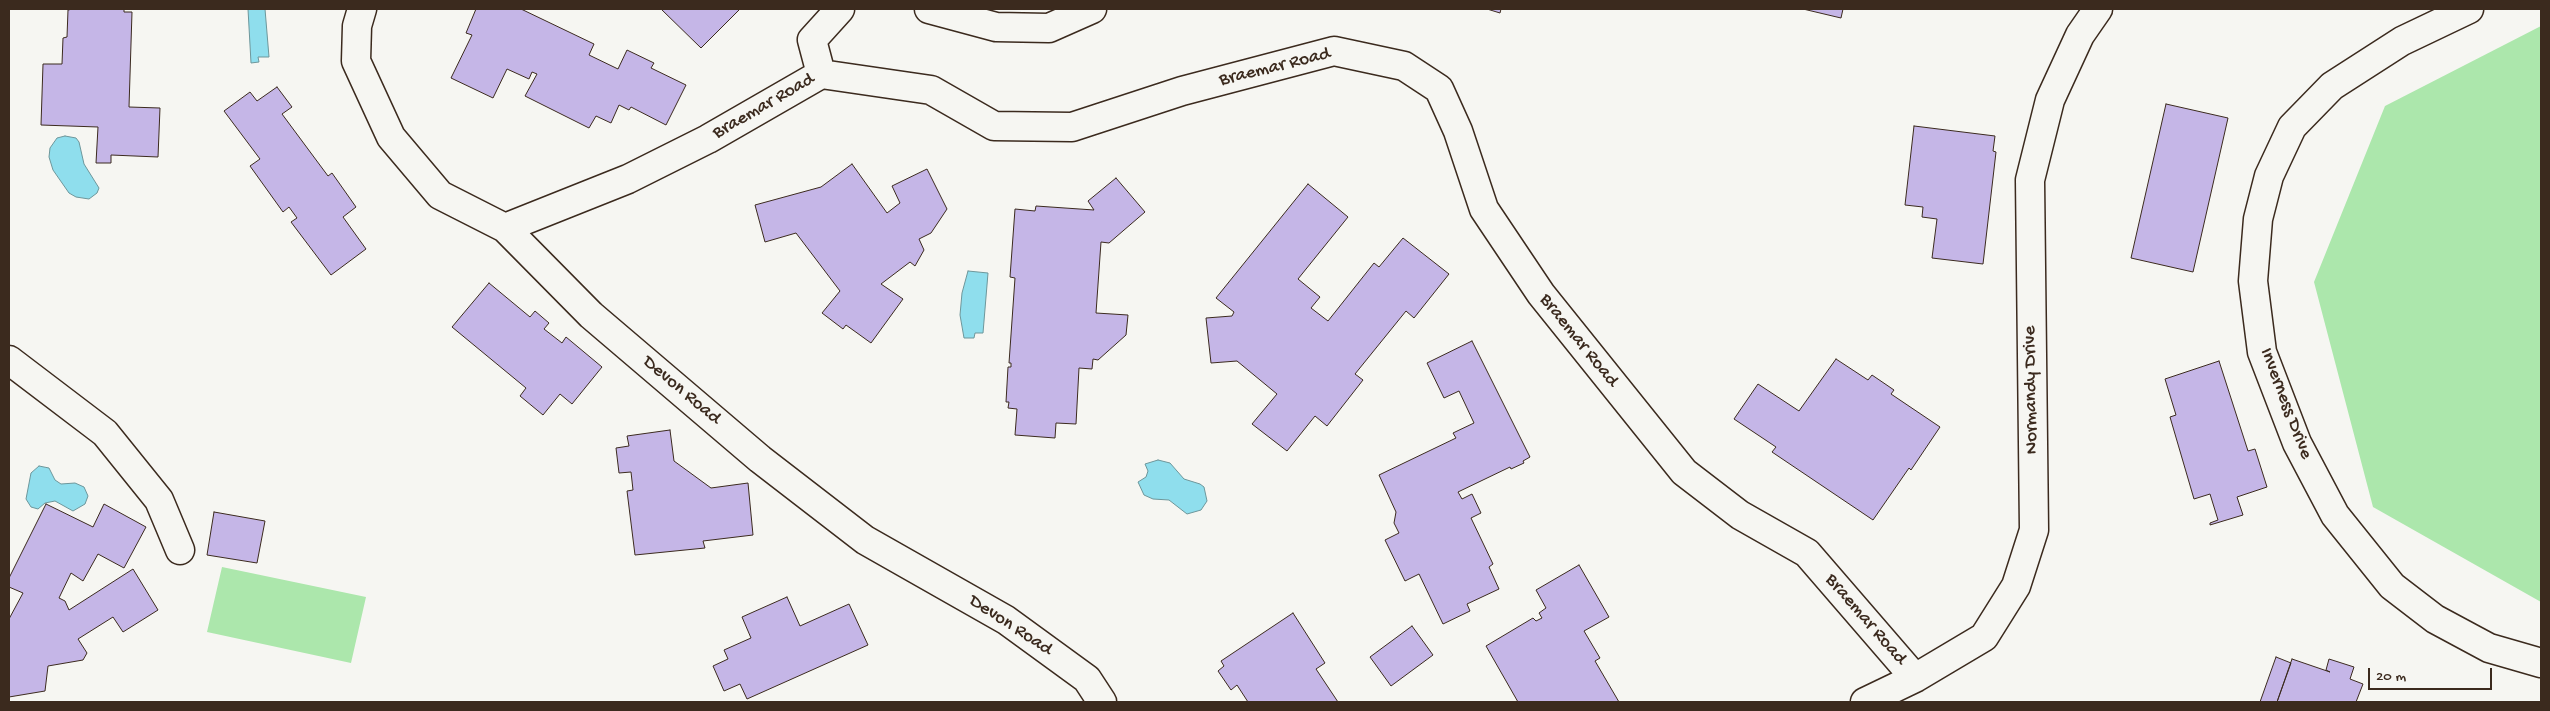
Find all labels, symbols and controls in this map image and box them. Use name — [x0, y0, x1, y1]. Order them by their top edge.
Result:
street label: Braemar Road — [1217, 43, 1333, 93]
street label: Braemar Road — [709, 69, 819, 145]
street label: Braemar Road — [1533, 290, 1623, 392]
street label: Normandy Drive — [2019, 326, 2045, 454]
street label: Inverness Drive — [2253, 345, 2317, 463]
street label: Devon Road — [637, 352, 725, 430]
street label: Braemar Road — [1819, 570, 1911, 670]
street label: Devon Road — [964, 590, 1056, 662]
scale bar — [2370, 658, 2494, 690]
text: 20 m — [2376, 668, 2406, 686]

